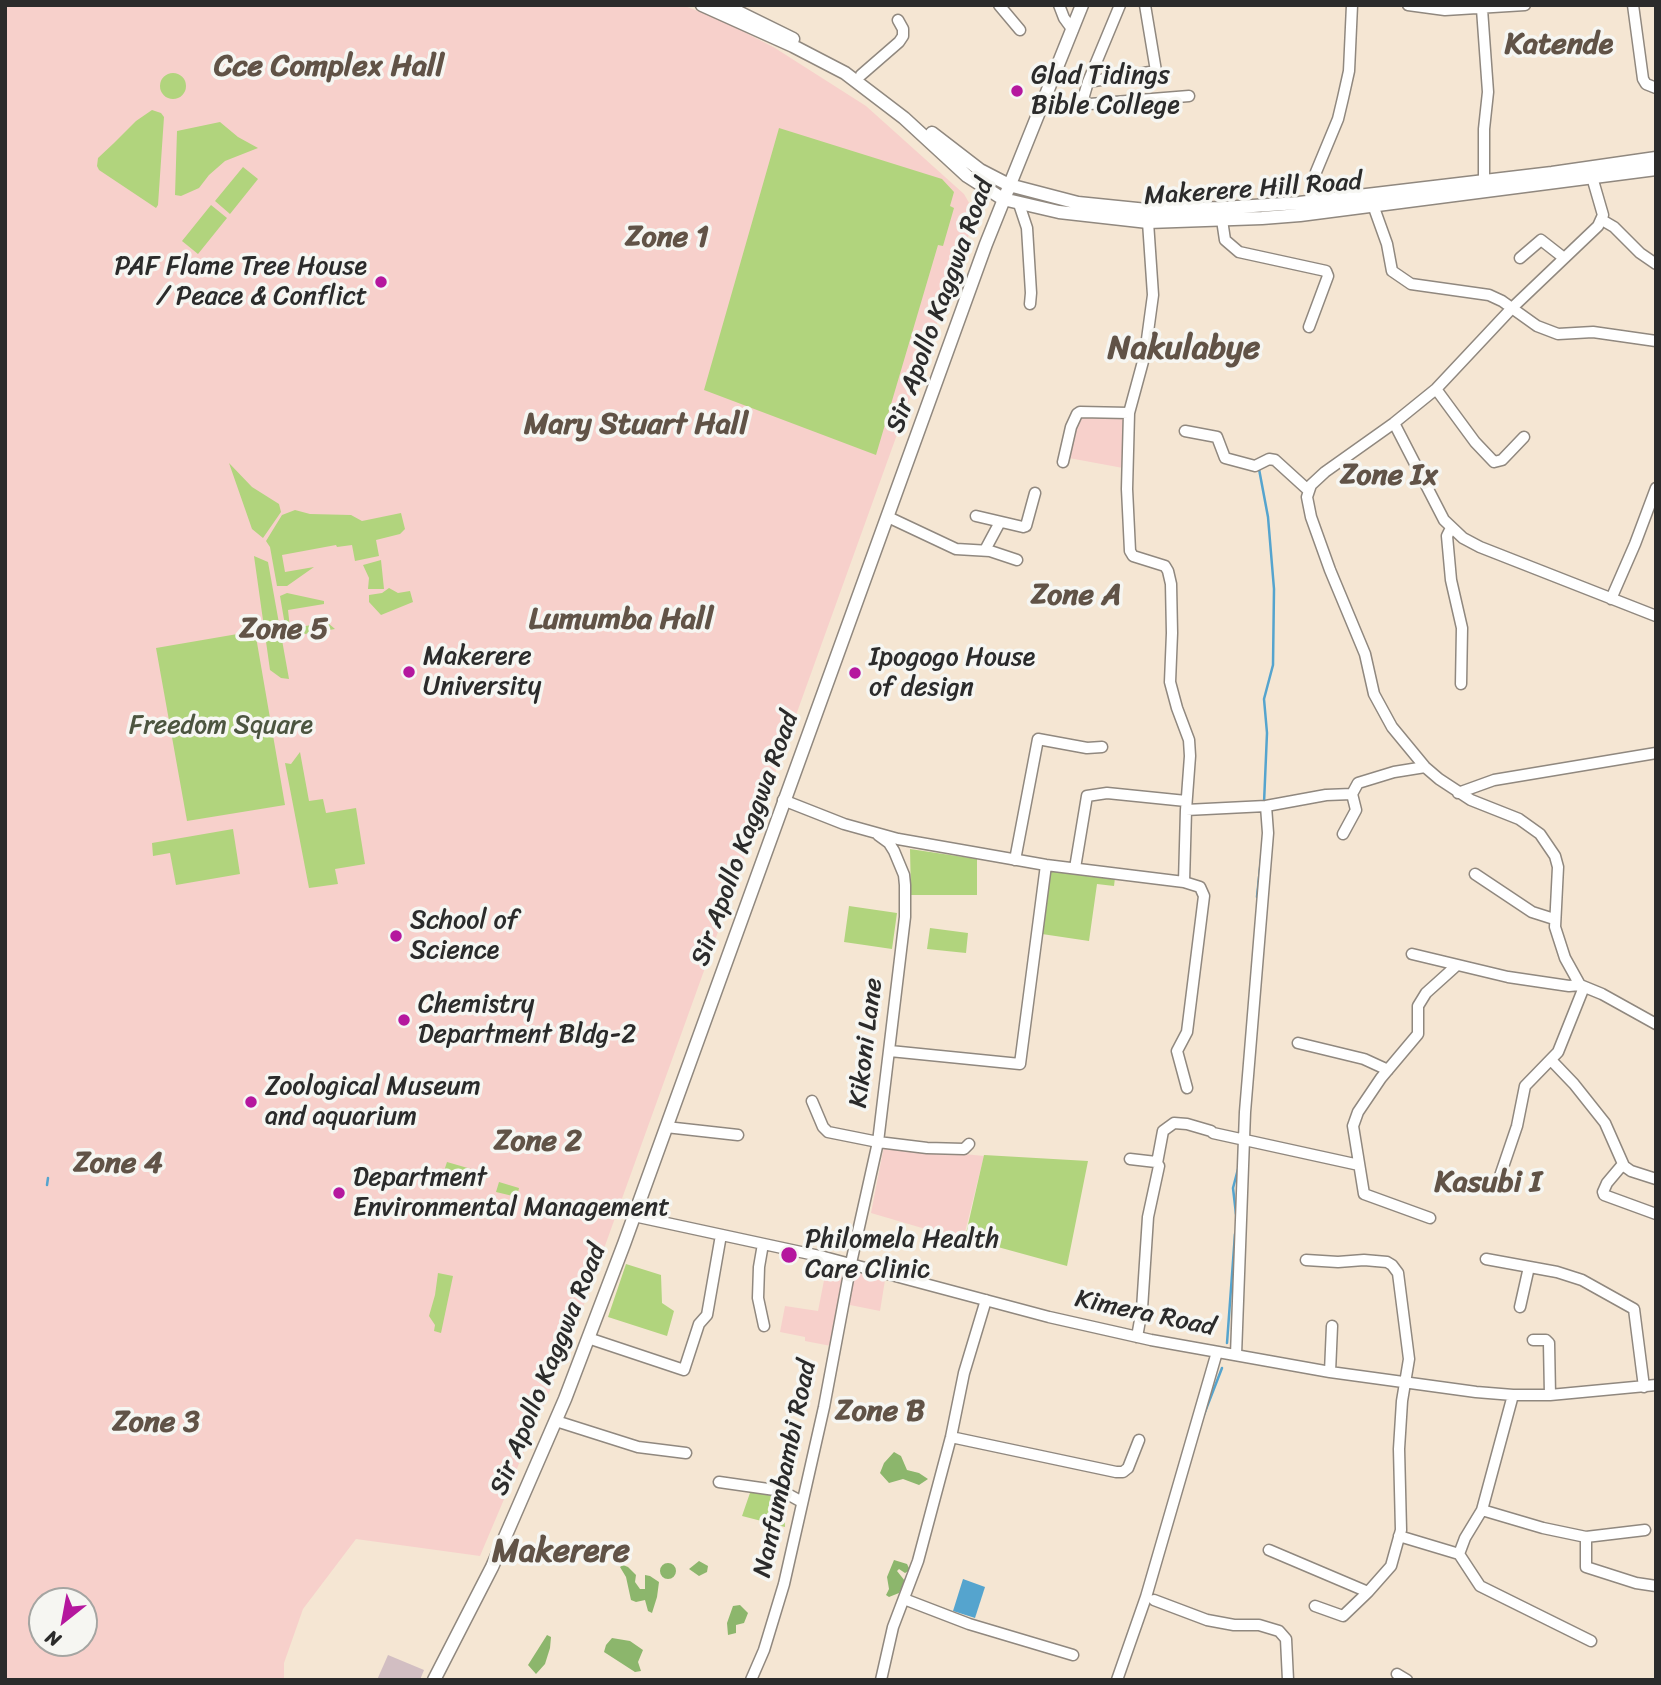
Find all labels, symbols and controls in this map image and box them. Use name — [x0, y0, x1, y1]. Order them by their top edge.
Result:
district label: Katende — [1505, 27, 1613, 63]
district label: Cce Complex Hall — [214, 49, 444, 85]
place label: Glad Tidings Bible College — [1031, 60, 1180, 122]
marker: Glad Tidings Bible College — [1009, 83, 1025, 99]
street label: Makerere Hill Road — [1143, 167, 1363, 213]
street label: Sir Apollo Kaggwa Road — [880, 175, 1002, 437]
district label: Zone 1 — [625, 220, 709, 256]
place label: PAF Flame Tree House / Peace & Conflict — [115, 251, 367, 312]
marker: PAF Flame Tree House / Peace & Conflict — [373, 274, 389, 290]
district label: Nakulabye — [1108, 330, 1260, 370]
district label: Mary Stuart Hall — [524, 407, 748, 443]
district label: Zone Ix — [1340, 458, 1438, 494]
district label: Zone A — [1031, 578, 1121, 614]
district label: Lumumba Hall — [529, 602, 713, 638]
district label: Zone 5 — [239, 612, 329, 648]
place label: Makerere University — [423, 641, 541, 702]
place label: Ipogogo House of design — [869, 642, 1035, 704]
marker: Makerere University — [401, 664, 417, 680]
marker: Ipogogo House of design — [847, 665, 863, 681]
street label: Sir Apollo Kaggwa Road — [685, 708, 807, 970]
park label: Freedom Square — [129, 710, 313, 742]
place label: School of Science — [410, 905, 518, 967]
marker: School of Science — [388, 928, 404, 944]
street label: Kikoni Lane — [844, 976, 890, 1110]
place label: Chemistry Department Bldg-2 — [418, 989, 636, 1050]
marker: Chemistry Department Bldg-2 — [396, 1012, 412, 1028]
place label: Zoological Museum and aquarium — [265, 1071, 481, 1132]
marker: Zoological Museum and aquarium — [243, 1094, 259, 1110]
district label: Zone 2 — [494, 1124, 582, 1160]
district label: Zone 4 — [73, 1146, 163, 1182]
place label: Department Environmental Management — [353, 1162, 669, 1224]
district label: Kasubi I — [1434, 1165, 1542, 1201]
marker: Department Environmental Management — [331, 1185, 347, 1201]
place label: Philomela Health Care Clinic — [805, 1224, 999, 1286]
street label: Sir Apollo Kaggwa Road — [484, 1240, 614, 1500]
marker: Philomela Health Care Clinic — [779, 1245, 799, 1265]
street label: Kimera Road — [1072, 1284, 1218, 1344]
street label: Nanfumbambi Road — [748, 1358, 824, 1580]
district label: Zone B — [835, 1394, 925, 1430]
district label: Zone 3 — [112, 1405, 200, 1441]
district label: Makerere — [492, 1533, 630, 1573]
north arrow — [28, 1587, 98, 1657]
text: N — [39, 1621, 67, 1656]

